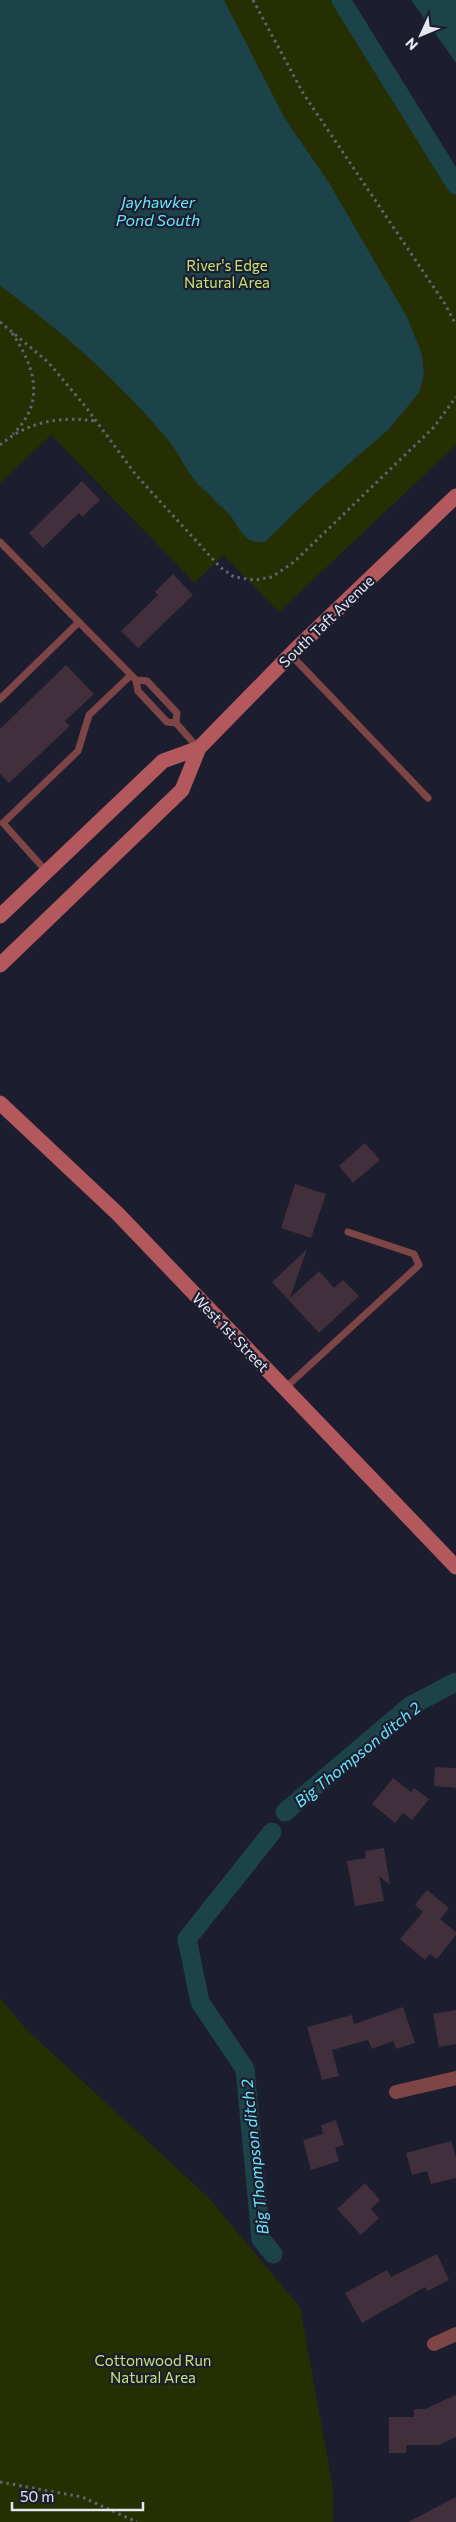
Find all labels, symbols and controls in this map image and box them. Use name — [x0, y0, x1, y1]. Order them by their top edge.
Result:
north arrow — [396, 10, 446, 60]
text: N — [402, 35, 421, 54]
water label: Jayhawker Pond South — [116, 192, 200, 229]
park label: River's Edge Natural Area — [184, 256, 270, 291]
street label: South Taft Avenue — [275, 571, 377, 671]
street label: West 1st Street — [189, 1289, 273, 1375]
water label: Big Thompson ditch 2 — [290, 1697, 424, 1811]
water label: Big Thompson ditch 2 — [236, 2078, 272, 2236]
park label: Cottonwood Run Natural Area — [95, 2351, 211, 2386]
scale bar — [12, 2480, 144, 2512]
text: 50 m — [20, 2487, 54, 2505]

